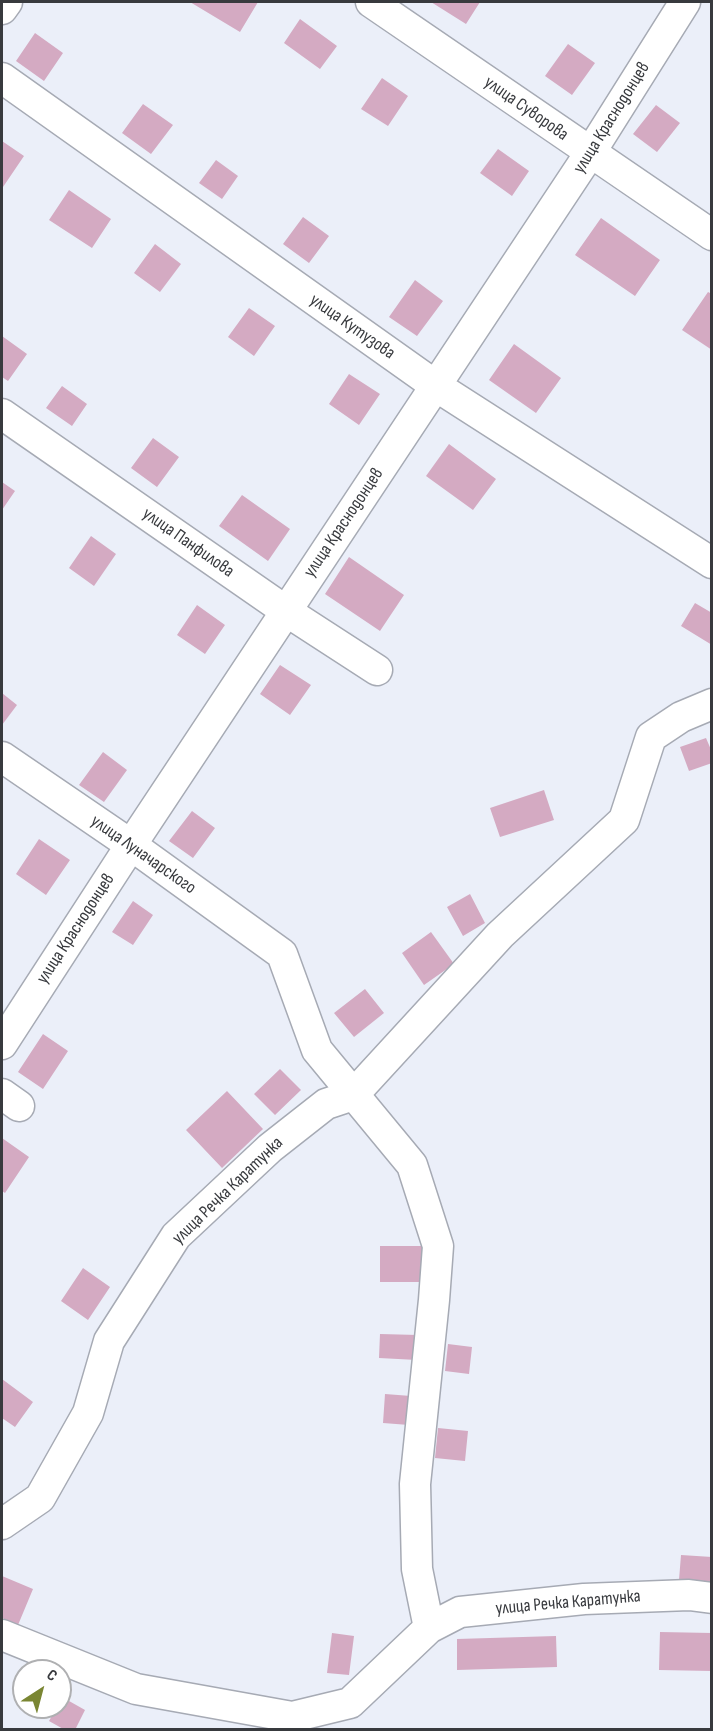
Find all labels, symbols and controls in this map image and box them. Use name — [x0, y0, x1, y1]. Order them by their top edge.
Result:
street label: улица Краснодонцев — [569, 58, 655, 178]
street label: улица Суворова — [480, 72, 572, 146]
street label: улица Кутузова — [305, 290, 399, 364]
street label: улица Краснодонцев — [299, 464, 389, 582]
street label: улица Панфилова — [138, 503, 238, 583]
street label: улица Луначарского — [86, 811, 200, 899]
street label: улица Краснодонцев — [32, 870, 120, 988]
street label: улица Речка Каратунка — [168, 1133, 288, 1249]
street label: улица Речка Каратунка — [495, 1586, 641, 1620]
north arrow — [12, 1659, 72, 1719]
text: С — [43, 1666, 61, 1686]

